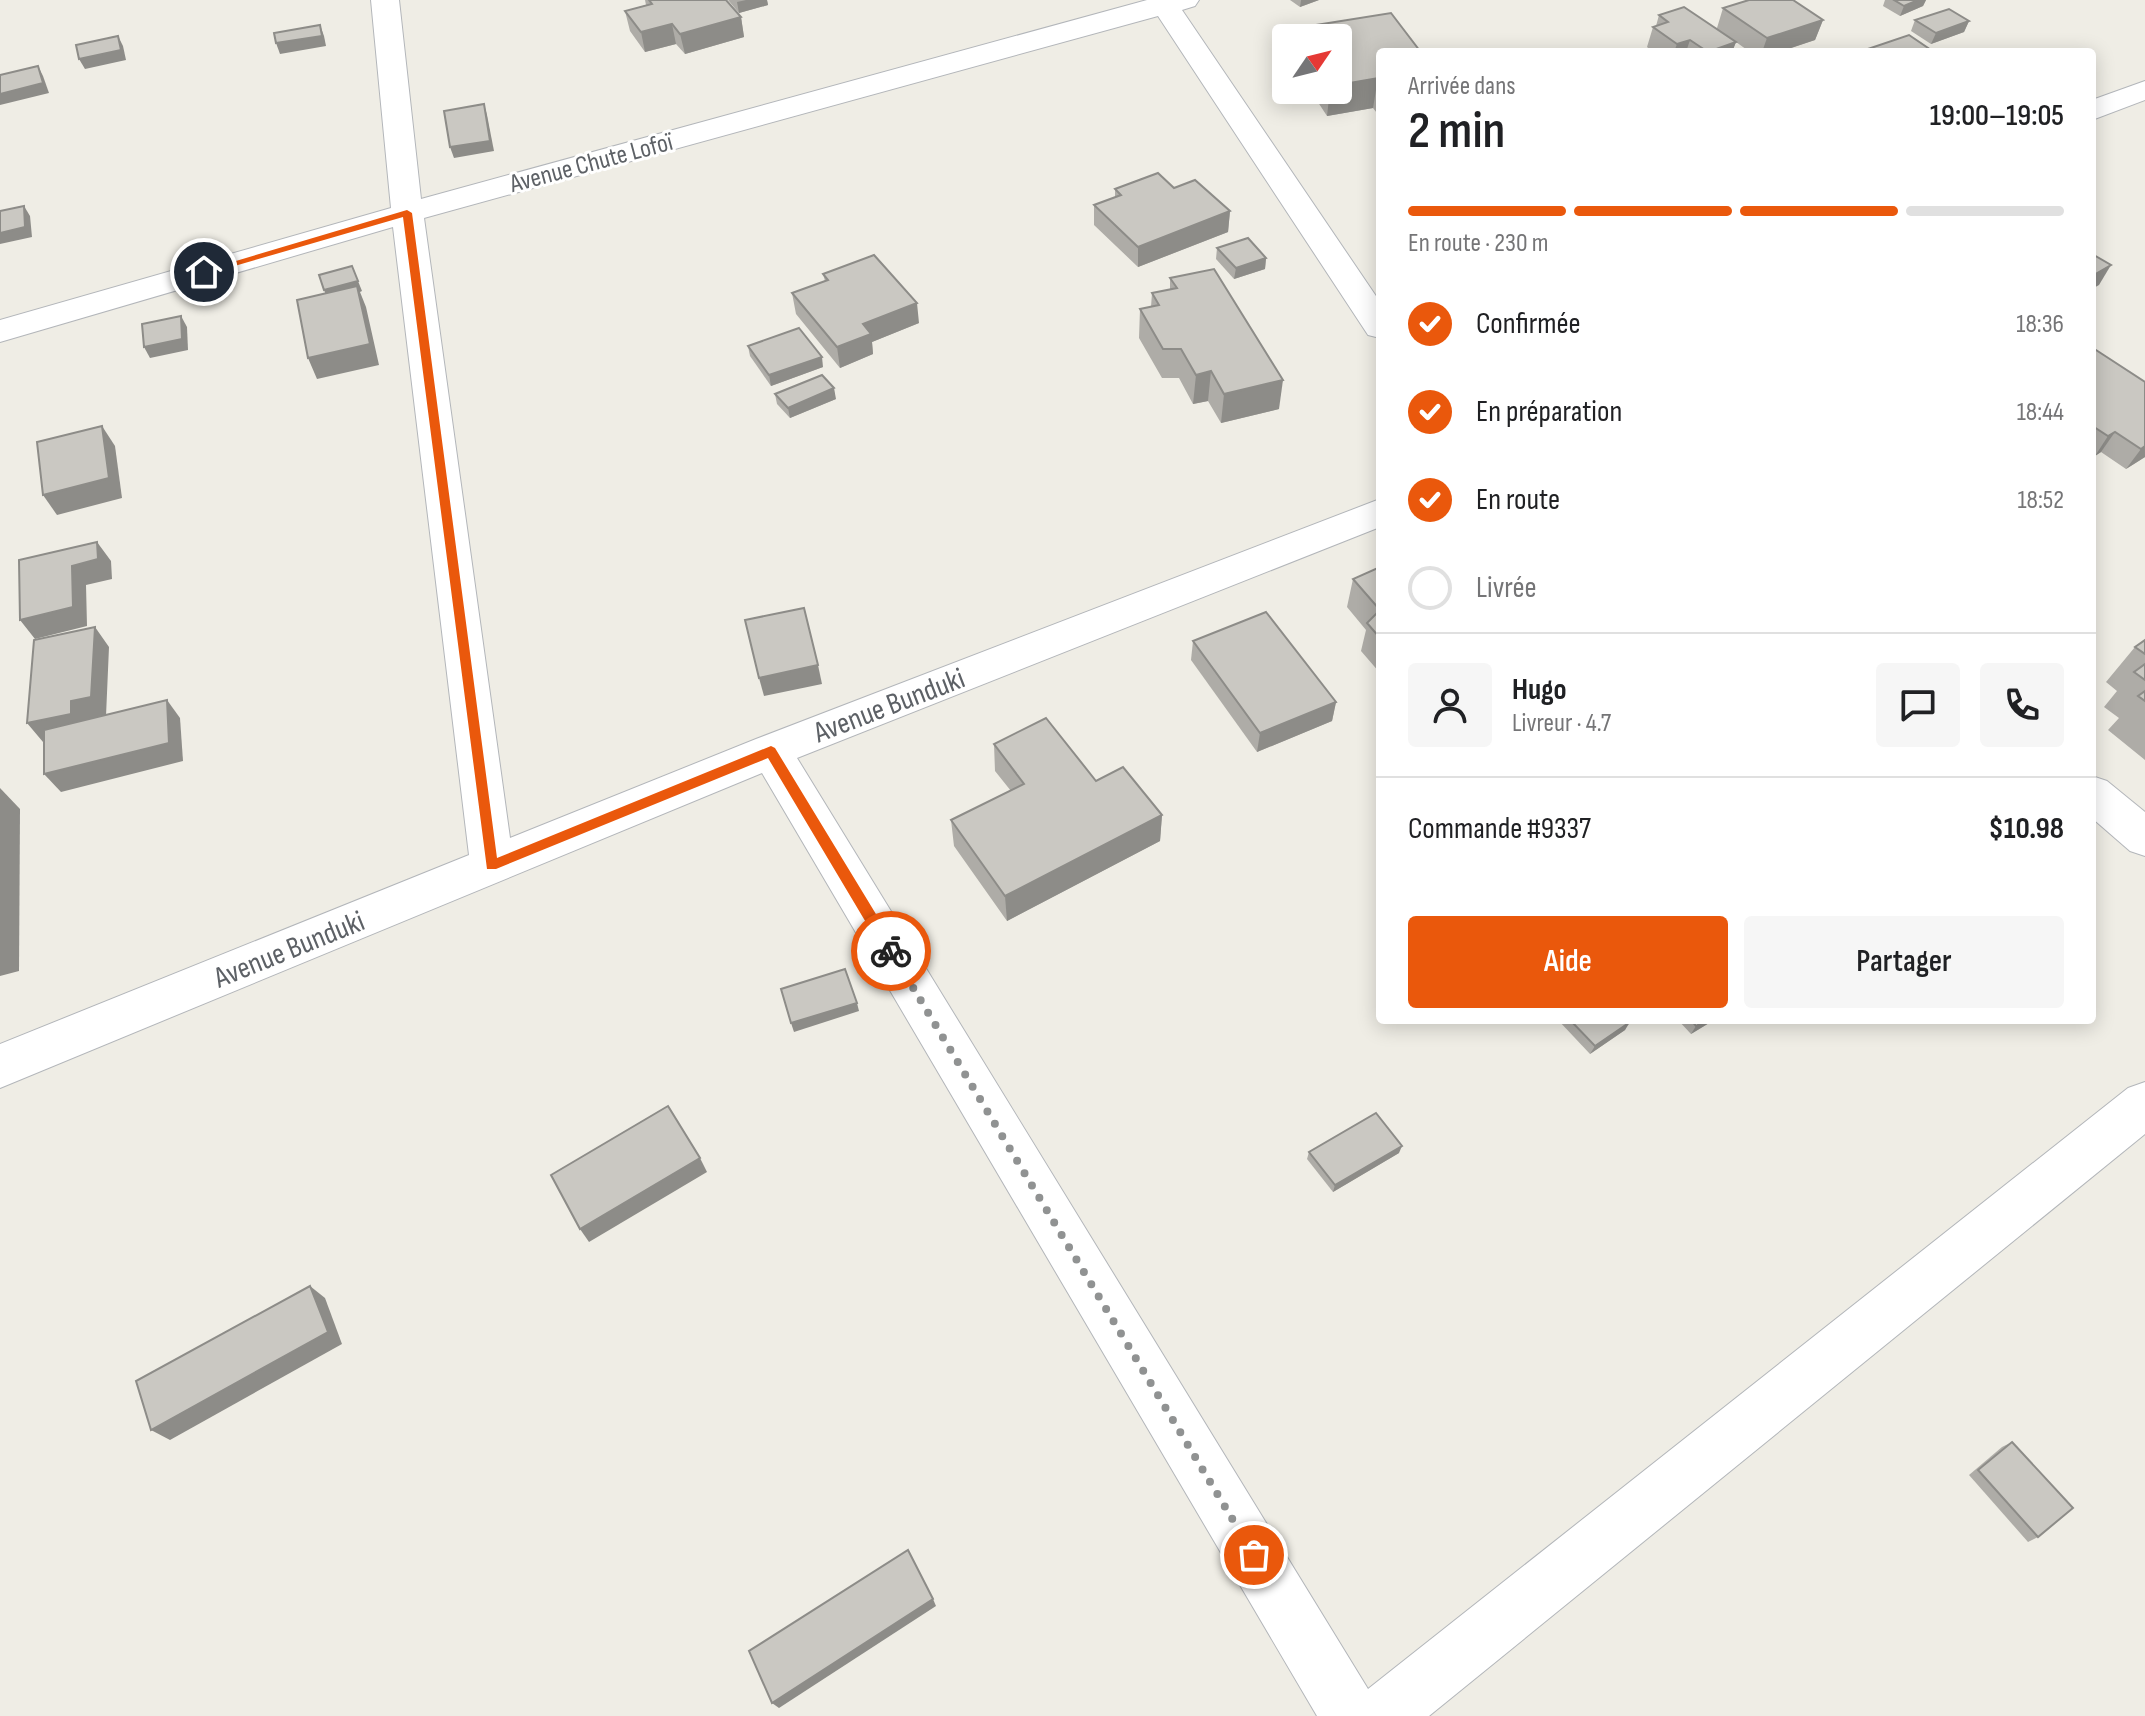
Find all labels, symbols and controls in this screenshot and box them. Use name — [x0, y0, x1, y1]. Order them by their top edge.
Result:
north arrow — [1272, 24, 1352, 104]
map controls — [1272, 24, 1352, 104]
text: Arrivée dans — [1408, 71, 1516, 102]
text: 19:00–19:05 — [1930, 98, 2064, 134]
text: 2 min — [1408, 100, 1505, 163]
street label: Avenue Chute Lofoï — [506, 127, 677, 200]
text: En route · 230 m — [1408, 228, 1548, 259]
pin — [170, 238, 238, 306]
icon: home — [182, 250, 226, 294]
icon: check — [1408, 302, 1452, 346]
text: Confirmée — [1476, 306, 1581, 342]
text: 18:36 — [2016, 309, 2064, 340]
icon: check — [1408, 390, 1452, 434]
text: En préparation — [1476, 394, 1622, 430]
text: 18:44 — [2017, 397, 2064, 428]
icon: check — [1408, 478, 1452, 522]
text: En route — [1476, 482, 1560, 518]
text: 18:52 — [2017, 485, 2064, 516]
text: Livrée — [1476, 570, 1537, 606]
street label: Avenue Bunduki — [808, 661, 970, 752]
button: person — [1408, 663, 1492, 747]
button: chat — [1876, 663, 1960, 747]
button: phone — [1980, 663, 2064, 747]
text: Hugo — [1512, 672, 1567, 708]
text: Livreur · 4.7 — [1512, 708, 1611, 739]
text: Commande #9337 — [1408, 811, 1591, 847]
text: $10.98 — [1989, 811, 2064, 847]
street label: Avenue Bunduki — [208, 903, 370, 997]
courier — [851, 911, 931, 991]
button: Aide — [1408, 916, 1728, 1008]
button: Partager — [1744, 916, 2064, 1008]
icon: bike — [869, 929, 913, 973]
pin — [1220, 1521, 1288, 1589]
icon: bag — [1232, 1533, 1276, 1577]

